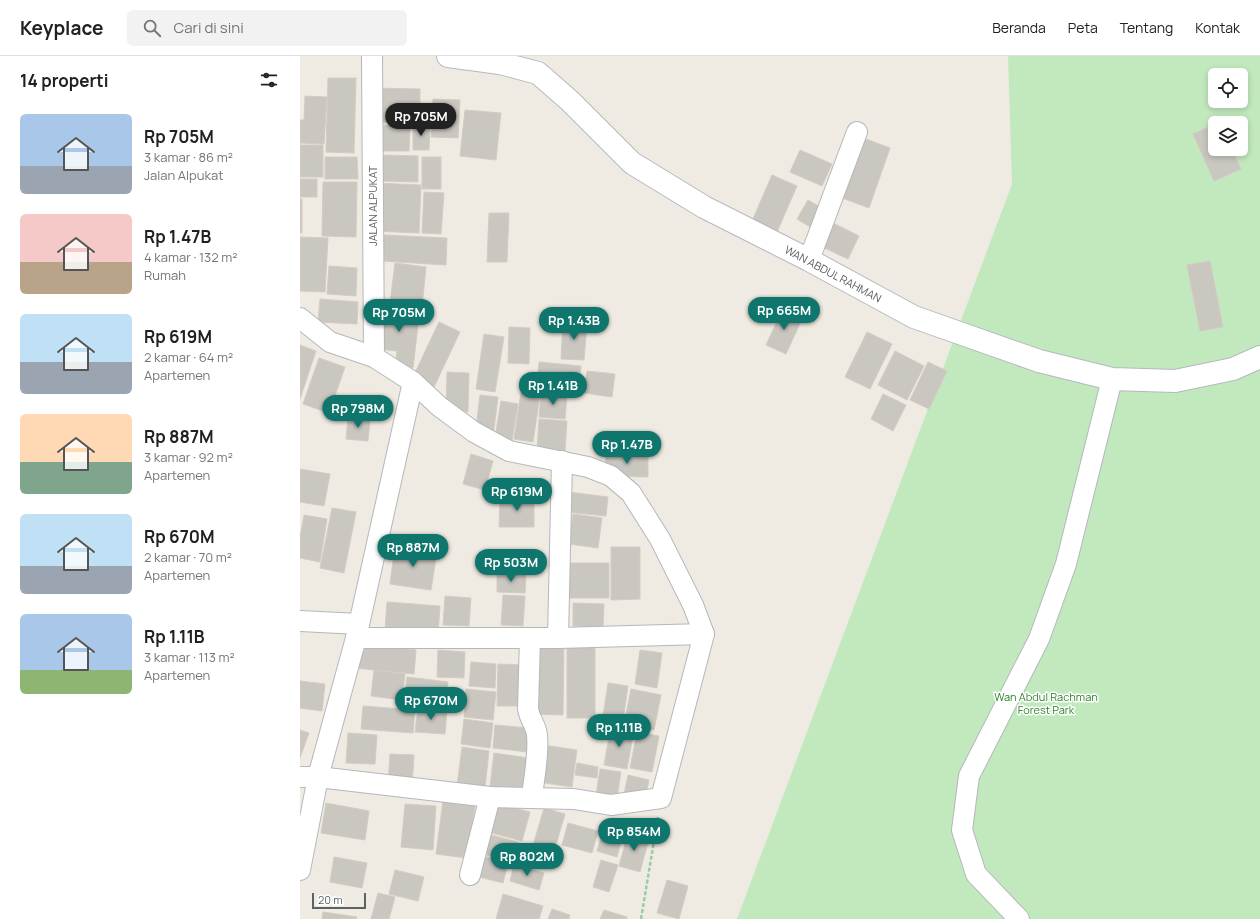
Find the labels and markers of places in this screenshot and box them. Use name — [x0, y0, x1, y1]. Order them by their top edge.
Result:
pin: Rp 705M — [384, 103, 458, 137]
pin: Rp 665M — [747, 297, 821, 331]
pin: Rp 705M — [362, 299, 436, 333]
pin: Rp 1.43B — [533, 307, 615, 341]
pin: Rp 1.41B — [512, 372, 594, 406]
pin: Rp 798M — [321, 395, 395, 429]
pin: Rp 1.47B — [586, 431, 668, 465]
pin: Rp 619M — [480, 478, 554, 512]
pin: Rp 887M — [376, 534, 450, 568]
pin: Rp 503M — [474, 549, 548, 583]
pin: Rp 670M — [394, 687, 468, 721]
pin: Rp 1.11B — [578, 714, 660, 748]
pin: Rp 854M — [597, 818, 671, 852]
pin: Rp 802M — [490, 843, 564, 877]

